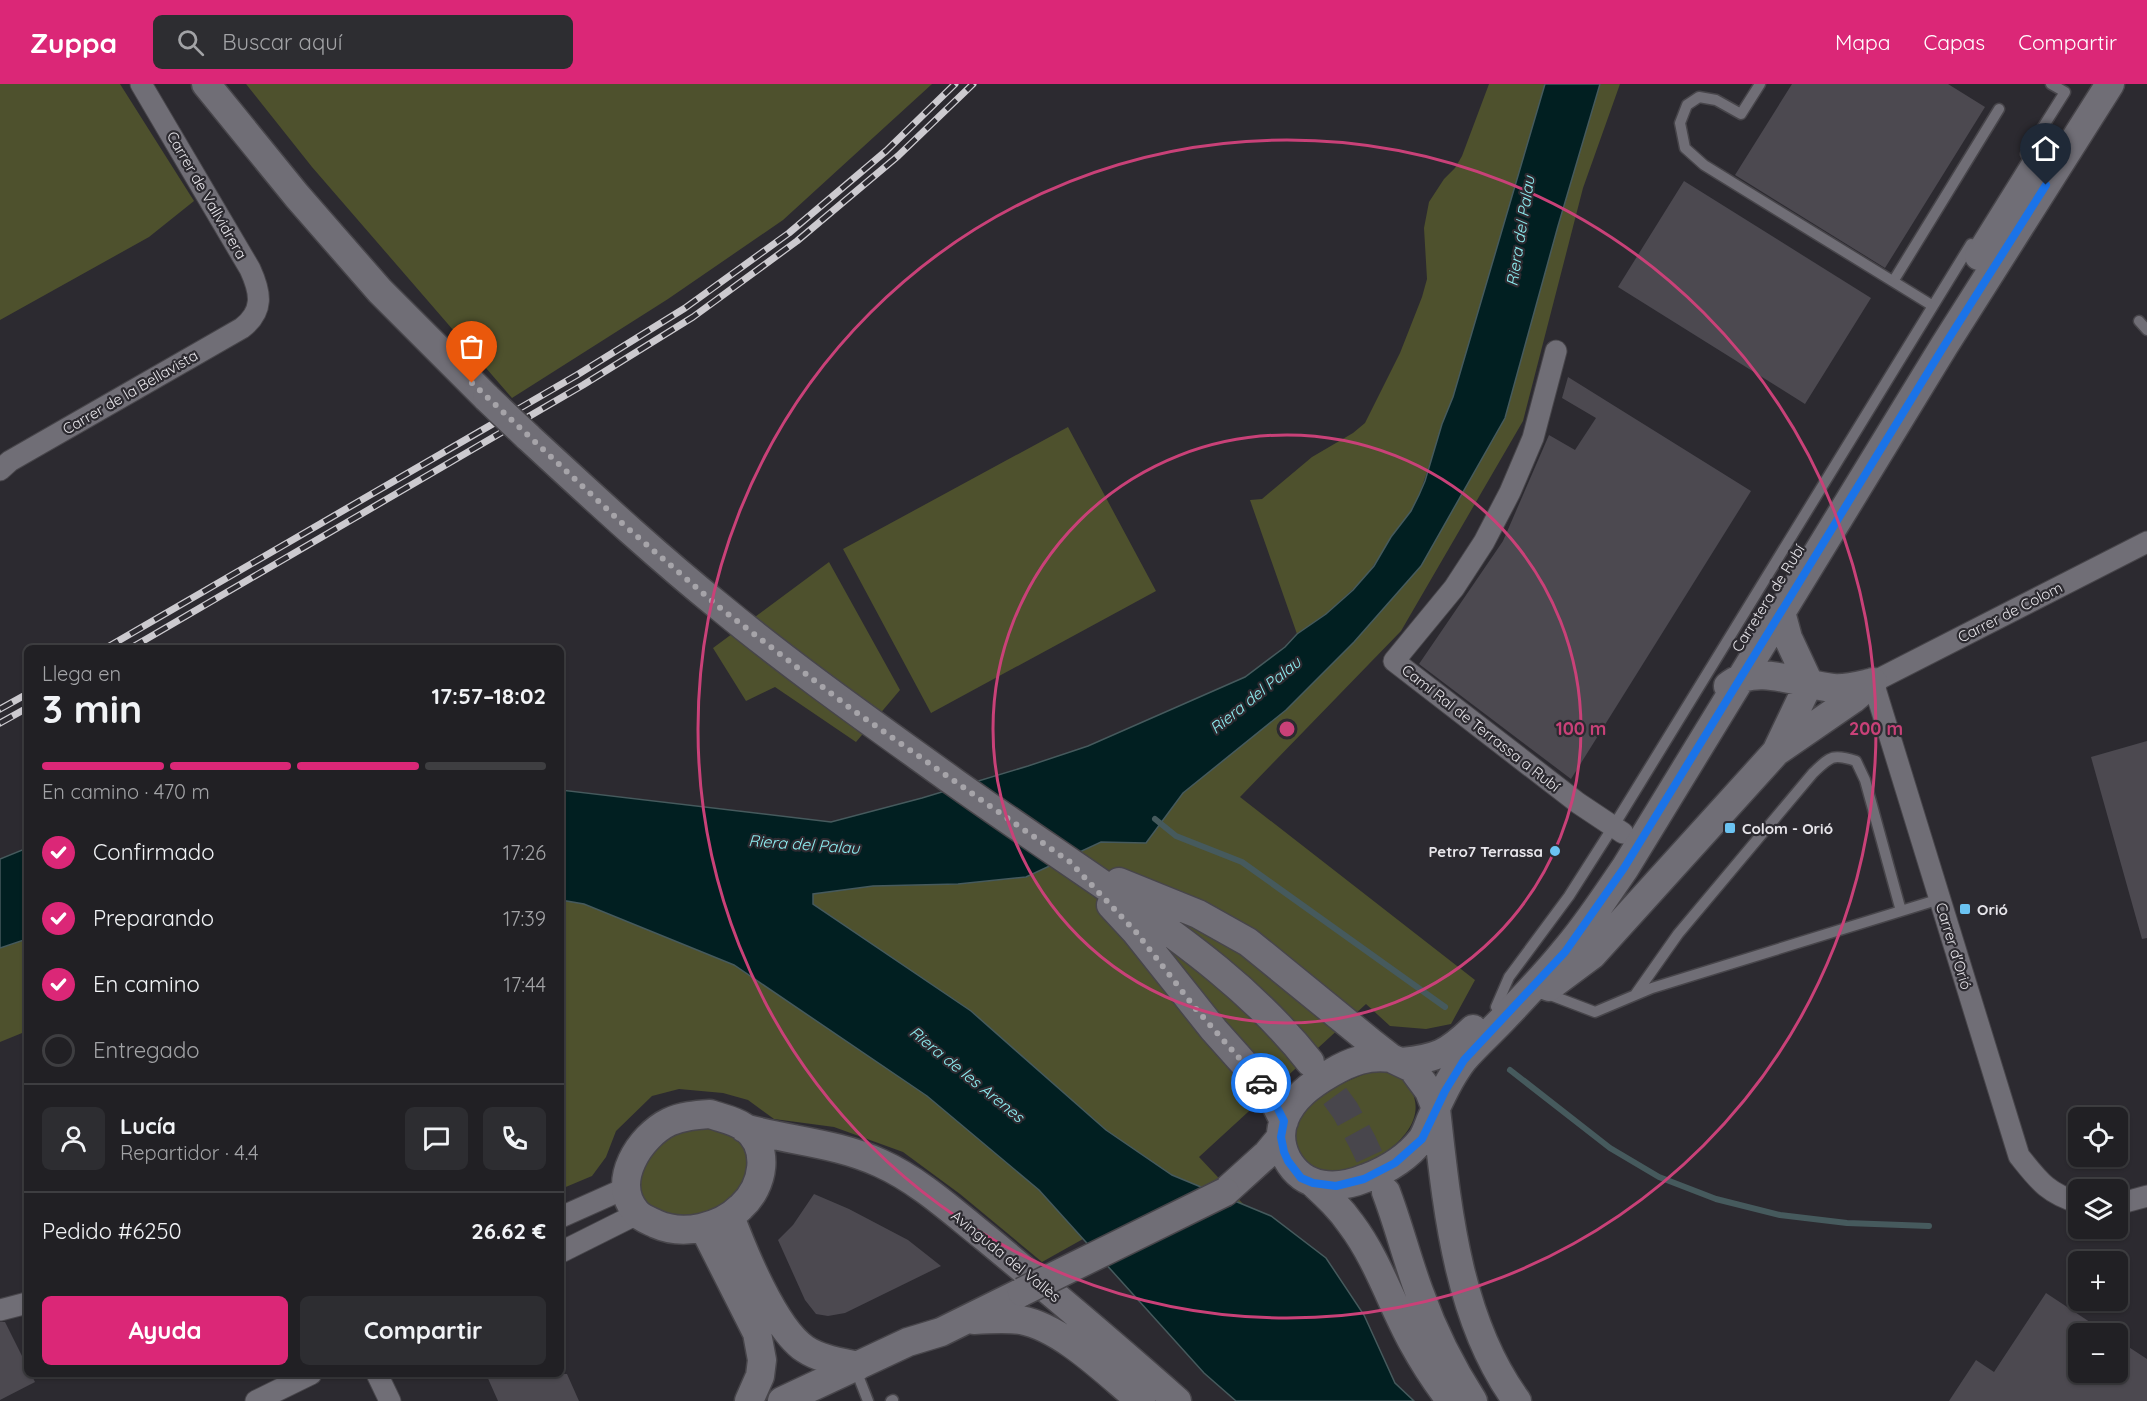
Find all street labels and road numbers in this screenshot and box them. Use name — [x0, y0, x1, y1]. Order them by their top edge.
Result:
street label: Carrer de Vallvidrera — [163, 128, 251, 262]
street label: Carrer de la Bellavista — [59, 345, 201, 439]
street label: Carretera de Rubí — [1727, 540, 1809, 655]
street label: Carrer de Colom — [1954, 577, 2066, 647]
street label: Camí Ral de Terrassa a Rubí — [1398, 660, 1565, 796]
street label: Carrer d'Orió — [1932, 900, 1976, 992]
street label: Avinguda del Vallès — [947, 1206, 1065, 1306]

